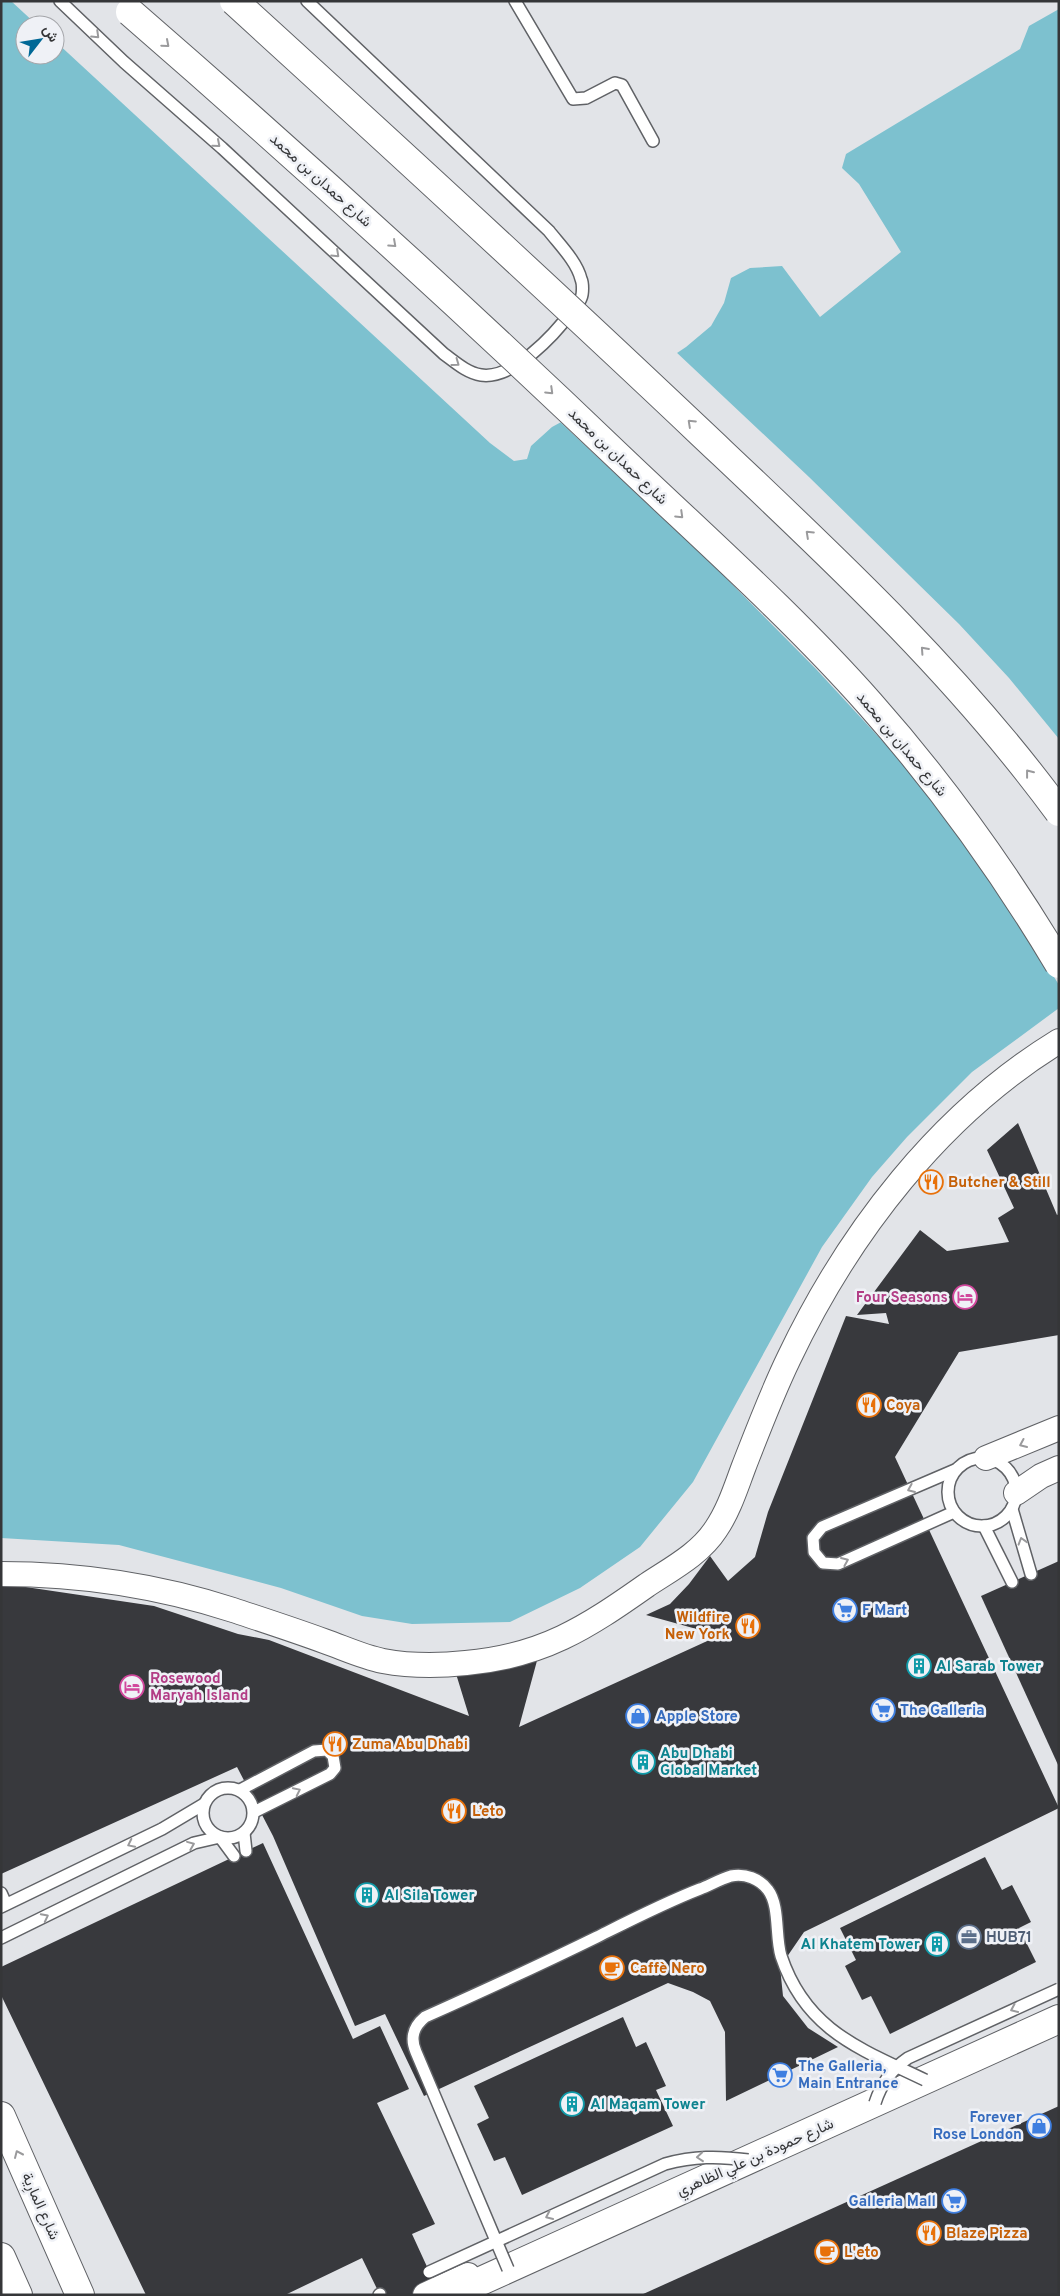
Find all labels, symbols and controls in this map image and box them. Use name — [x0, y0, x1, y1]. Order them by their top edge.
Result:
north arrow — [15, 15, 65, 65]
text: ش — [38, 22, 62, 46]
one-way arrow — [90, 29, 99, 38]
one-way arrow — [161, 38, 170, 47]
street label: شارع حمدان بن محمد — [265, 130, 375, 232]
one-way arrow — [211, 138, 220, 147]
one-way arrow — [387, 239, 396, 248]
one-way arrow — [330, 248, 339, 257]
one-way arrow — [450, 357, 460, 366]
one-way arrow — [544, 385, 553, 394]
street label: شارع حمدان بن محمد — [563, 405, 671, 510]
one-way arrow — [688, 420, 697, 429]
one-way arrow — [675, 509, 684, 518]
one-way arrow — [806, 531, 815, 540]
one-way arrow — [920, 646, 929, 655]
street label: شارع حمدان بن محمد — [851, 689, 950, 801]
one-way arrow — [1025, 770, 1034, 779]
restaurant icon: Butcher & Still — [918, 1169, 944, 1195]
place label: Butcher & Still — [948, 1174, 1051, 1193]
hotel icon: Four Seasons — [952, 1284, 978, 1310]
place label: Four Seasons — [856, 1289, 948, 1308]
restaurant icon: Coya — [856, 1392, 882, 1418]
place label: Coya — [886, 1397, 920, 1416]
one-way arrow — [1019, 1437, 1028, 1448]
one-way arrow — [907, 1484, 915, 1494]
one-way arrow — [1017, 1538, 1027, 1546]
one-way arrow — [840, 1556, 849, 1567]
supermarket icon: F Mart — [832, 1597, 858, 1623]
place label: F Mart — [862, 1602, 907, 1621]
place label: Wildfire New York — [665, 1609, 730, 1645]
restaurant icon: Wildfire New York — [735, 1613, 761, 1639]
building icon: Al Sarab Tower — [906, 1653, 932, 1679]
place label: Al Sarab Tower — [936, 1658, 1042, 1677]
place label: Rosewood Maryah Island — [150, 1670, 248, 1706]
hotel icon: Rosewood Maryah Island — [119, 1674, 145, 1700]
supermarket icon: The Galleria — [870, 1697, 896, 1723]
place label: The Galleria — [900, 1702, 985, 1721]
shop icon: Apple Store — [625, 1703, 651, 1729]
place label: Apple Store — [656, 1708, 738, 1727]
restaurant icon: Zuma Abu Dhabi — [322, 1731, 348, 1757]
place label: Zuma Abu Dhabi — [352, 1736, 468, 1755]
place label: Abu Dhabi Global Market — [660, 1745, 757, 1781]
building icon: Abu Dhabi Global Market — [630, 1749, 656, 1775]
one-way arrow — [292, 1787, 301, 1797]
restaurant icon: L’eto — [441, 1798, 467, 1824]
place label: L’eto — [472, 1803, 504, 1822]
one-way arrow — [127, 1838, 136, 1848]
one-way arrow — [186, 1840, 195, 1851]
building icon: Al Sila Tower — [354, 1882, 380, 1908]
place label: Al Sila Tower — [384, 1887, 475, 1906]
one-way arrow — [40, 1912, 49, 1923]
office icon: HUB71 — [956, 1924, 982, 1950]
place label: HUB71 — [986, 1929, 1032, 1948]
building icon: Al Khatem Tower — [924, 1931, 950, 1957]
place label: Al Khatem Tower — [800, 1936, 921, 1955]
cafe icon: Caffè Nero — [599, 1955, 625, 1981]
place label: Caffè Nero — [630, 1960, 705, 1979]
one-way arrow — [1010, 2002, 1019, 2013]
place label: The Galleria, Main Entrance — [798, 2058, 899, 2094]
supermarket icon: The Galleria, Main Entrance — [767, 2062, 793, 2088]
building icon: Al Maqam Tower — [559, 2091, 585, 2117]
place label: Al Maqam Tower — [590, 2096, 706, 2115]
place label: Forever Rose London — [933, 2109, 1023, 2145]
shop icon: Forever Rose London — [1026, 2113, 1052, 2139]
street label: شارع حمودة بن علي الظاهري — [674, 2115, 838, 2203]
one-way arrow — [13, 2150, 24, 2159]
one-way arrow — [695, 2151, 703, 2162]
street label: شارع المارِية — [16, 2170, 63, 2244]
supermarket icon: Galleria Mall — [941, 2188, 967, 2214]
place label: Galleria Mall — [849, 2193, 936, 2212]
one-way arrow — [545, 2210, 554, 2221]
restaurant icon: Blaze Pizza — [916, 2220, 942, 2246]
place label: Blaze Pizza — [946, 2225, 1028, 2244]
cafe icon: L'eto — [814, 2239, 840, 2265]
place label: L'eto — [844, 2244, 879, 2263]

